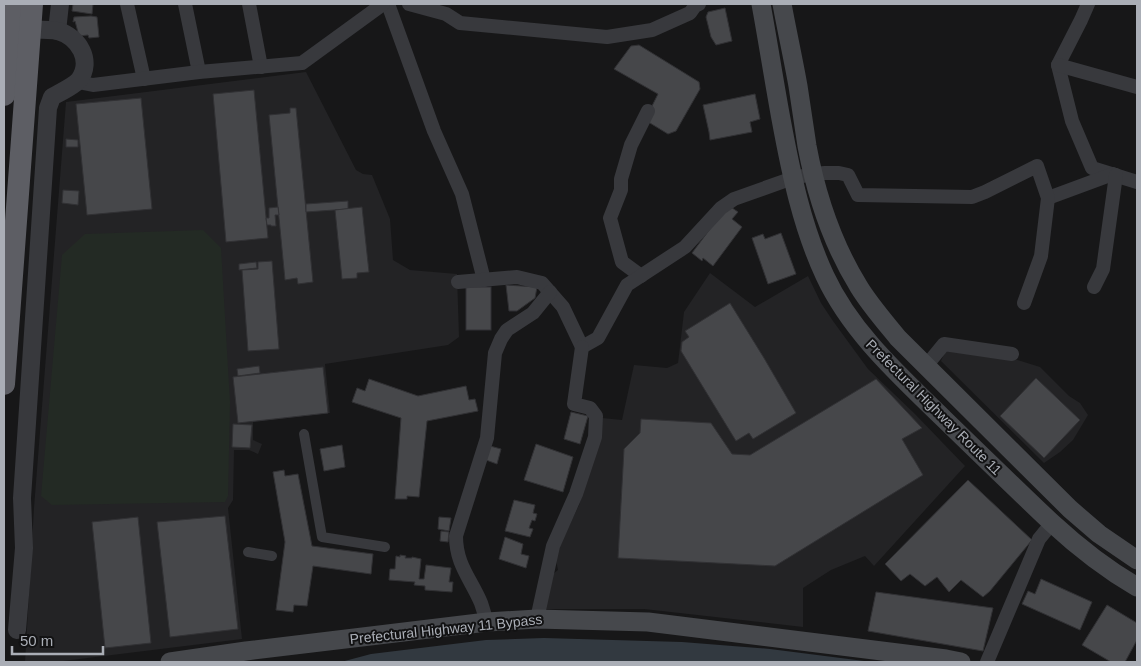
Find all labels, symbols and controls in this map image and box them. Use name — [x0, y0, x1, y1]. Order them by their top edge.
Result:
street label: Prefectural Highway Route 11 — [863, 336, 1005, 478]
street label: Prefectural Highway 11 Bypass — [349, 611, 543, 647]
scale bar — [12, 624, 104, 656]
text: 50 m — [20, 632, 53, 649]

